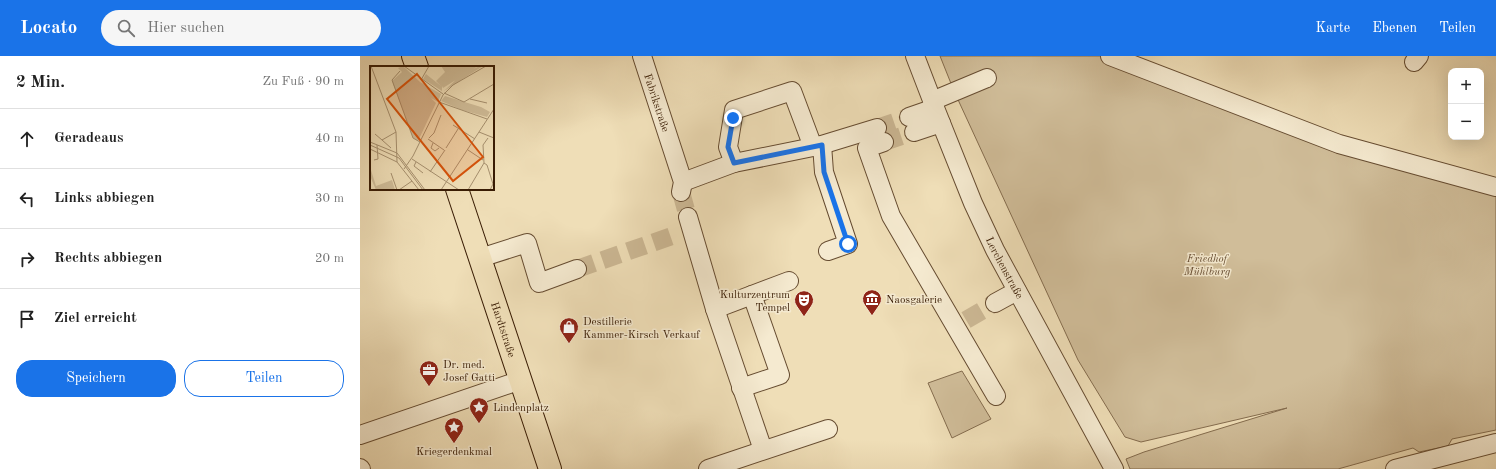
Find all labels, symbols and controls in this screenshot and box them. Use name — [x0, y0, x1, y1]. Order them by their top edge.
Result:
search box — [101, 10, 381, 46]
icon: search — [115, 17, 137, 39]
text: Locato — [20, 19, 77, 38]
text: Hier suchen — [147, 21, 225, 36]
text: Karte — [1316, 21, 1350, 35]
text: Ebenen — [1372, 21, 1417, 35]
text: Teilen — [1439, 21, 1476, 35]
inset map — [370, 66, 494, 190]
map controls — [1448, 68, 1484, 140]
button: + — [1448, 68, 1484, 104]
street label: Fabrikstraße — [641, 73, 670, 134]
text: 2 Min. — [16, 74, 65, 91]
text: Zu Fuß · 90 m — [262, 75, 344, 88]
button: − — [1448, 104, 1484, 140]
route end — [724, 109, 742, 127]
icon: ahead — [16, 128, 38, 150]
text: Geradeaus — [54, 131, 123, 146]
text: 40 m — [315, 132, 344, 145]
icon: left — [16, 188, 38, 210]
text: Links abbiegen — [54, 191, 155, 206]
text: 30 m — [315, 192, 344, 205]
route start — [839, 235, 857, 253]
street label: Lerchenstraße — [983, 236, 1024, 301]
icon: right — [16, 248, 38, 270]
text: Rechts abbiegen — [54, 251, 162, 266]
text: 20 m — [315, 252, 344, 265]
park label: Friedhof Mühlburg — [1183, 254, 1231, 278]
museum icon: Naosgalerie — [861, 288, 883, 316]
theatre icon: Kulturzentrum Tempel — [793, 289, 815, 317]
place label: Kulturzentrum Tempel — [720, 290, 790, 314]
place label: Naosgalerie — [886, 295, 942, 306]
street label: Hardtstraße — [488, 301, 517, 359]
icon: arrive — [16, 308, 38, 330]
text: Ziel erreicht — [54, 311, 137, 326]
shop icon: Destillerie Kammer-Kirsch Verkauf — [558, 316, 580, 344]
place label: Destillerie Kammer-Kirsch Verkauf — [583, 317, 700, 341]
office icon: Dr. med. Josef Gatti — [418, 359, 440, 387]
button: Speichern — [16, 360, 176, 397]
button: Teilen — [184, 360, 344, 397]
place label: Dr. med. Josef Gatti — [443, 360, 495, 384]
place icon: Lindenplatz — [468, 396, 490, 424]
place label: Lindenplatz — [493, 403, 549, 414]
place icon: Kriegerdenkmal — [443, 416, 465, 444]
place label: Kriegerdenkmal — [416, 447, 492, 458]

